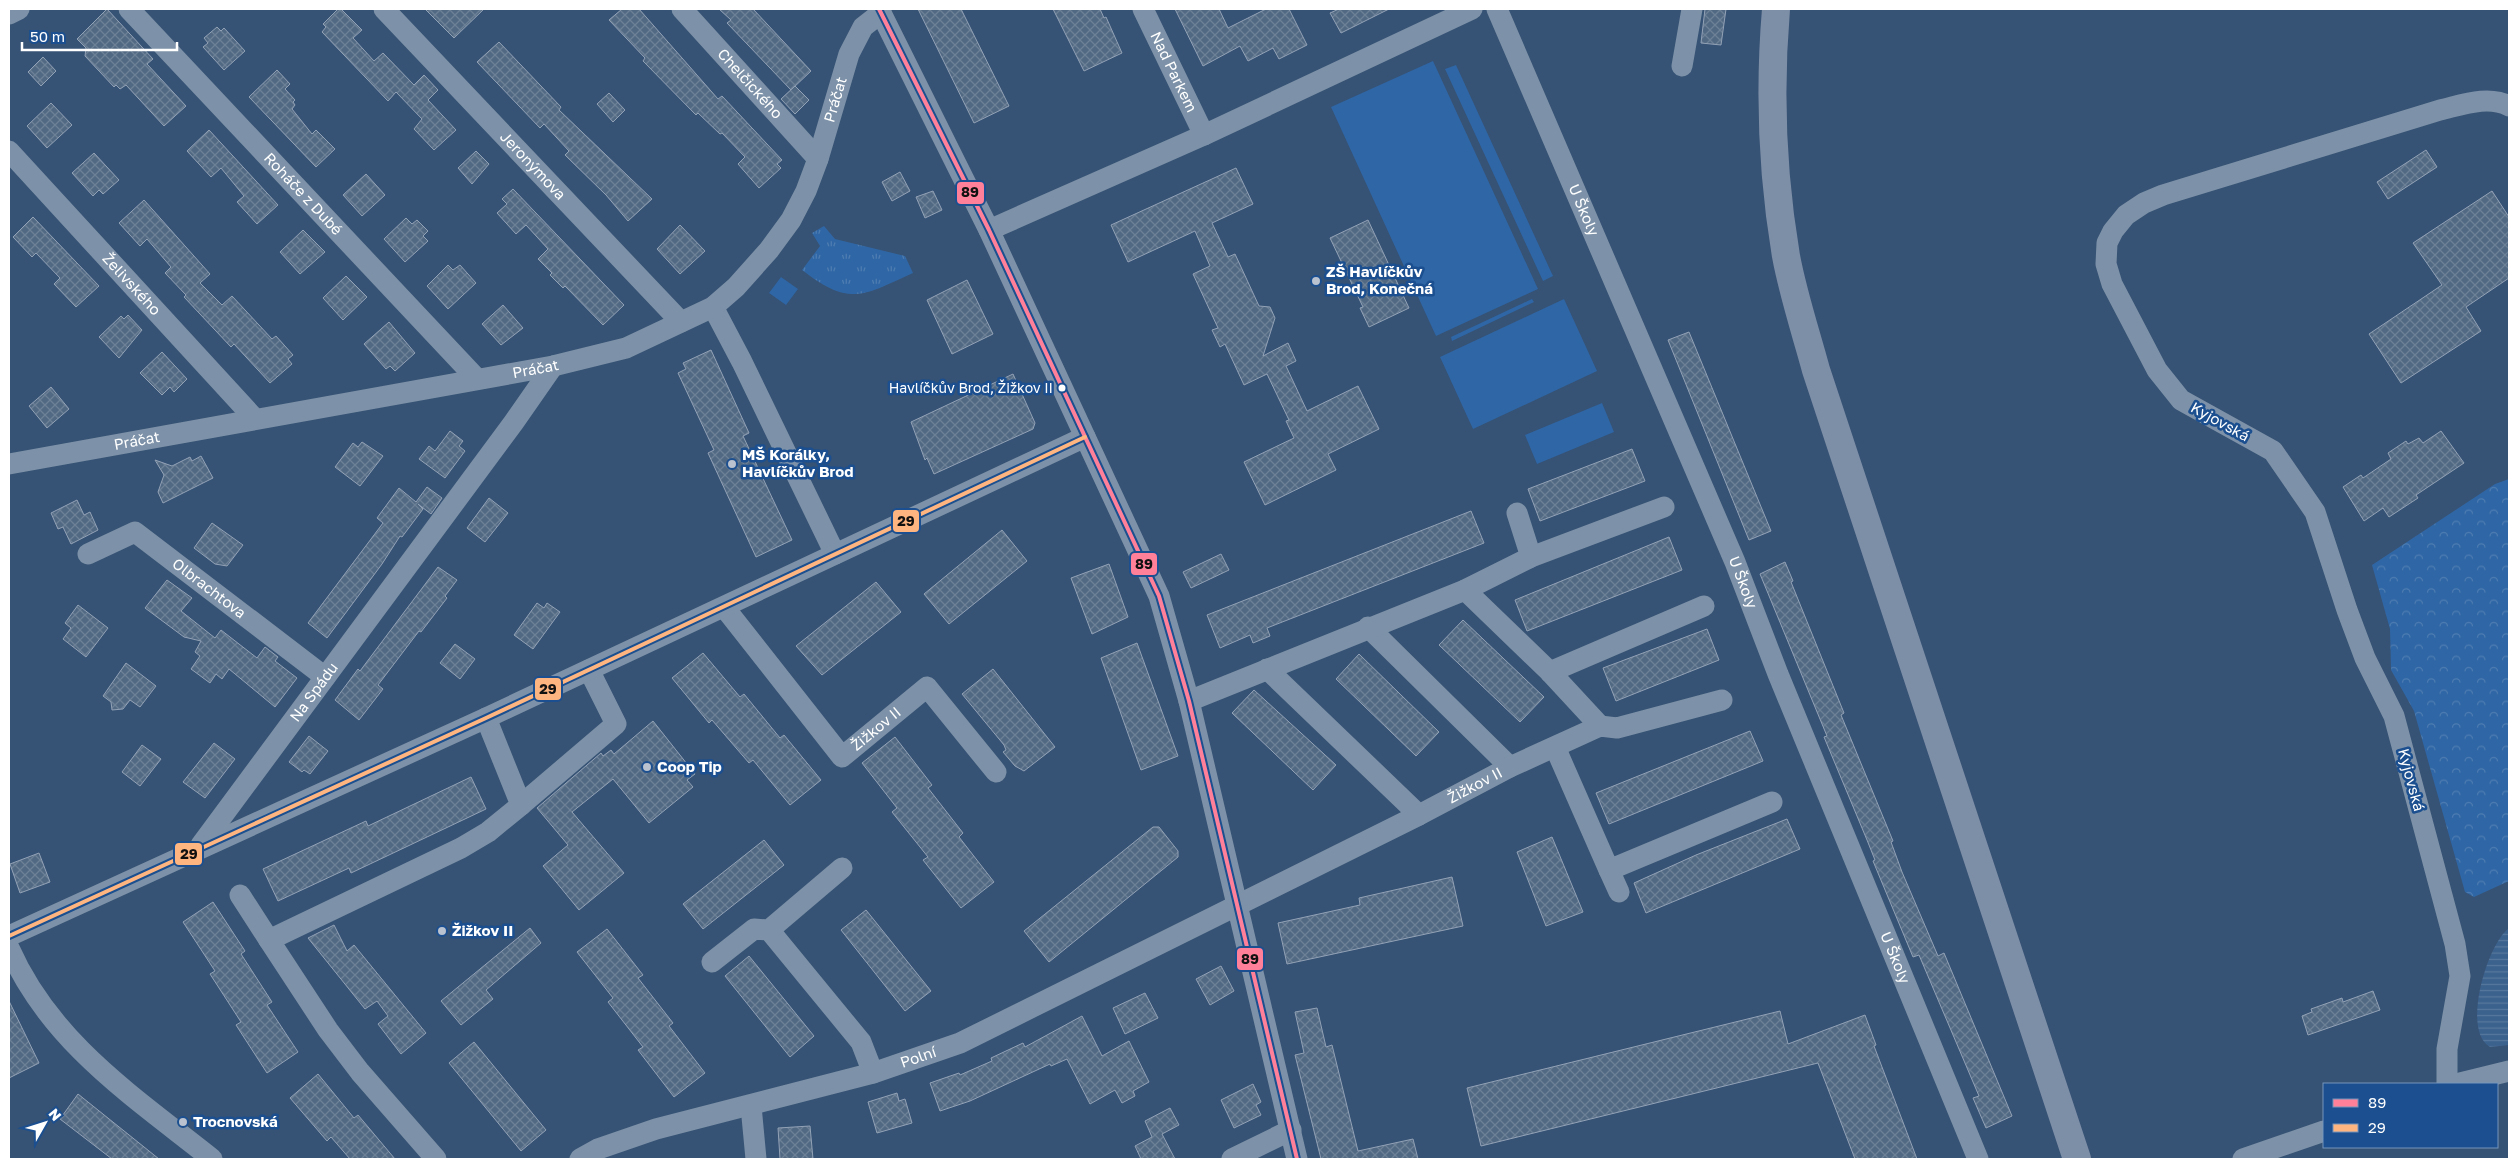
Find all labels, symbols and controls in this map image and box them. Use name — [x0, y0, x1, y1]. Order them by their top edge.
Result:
scale bar — [22, 20, 178, 52]
text: 50 m — [30, 27, 65, 45]
street label: Nad Parkem — [1147, 28, 1201, 115]
street label: Chelčického — [714, 44, 787, 122]
street label: Práčat — [819, 75, 850, 124]
street label: Jeronýmova — [497, 127, 570, 203]
street label: Roháče z Dubé — [261, 148, 347, 238]
line badge: 89 — [956, 181, 985, 205]
street label: U Školy — [1565, 181, 1604, 239]
text: 89 — [961, 183, 979, 200]
street label: Želivského — [99, 249, 165, 318]
place label: ZŠ Havlíčkův Brod, Konečná — [1326, 262, 1433, 297]
marker: ZŠ Havlíčkův Brod, Konečná — [1310, 275, 1322, 287]
street label: Práčat — [511, 355, 560, 381]
place label: Havlíčkův Brod, Žižkov II — [889, 379, 1053, 396]
marker: Havlíčkův Brod, Žižkov II — [1057, 383, 1067, 393]
street label: Kyjovská — [2188, 398, 2253, 445]
street label: Práčat — [112, 427, 161, 453]
place label: MŠ Korálky, Havlíčkův Brod — [742, 445, 853, 480]
marker: MŠ Korálky, Havlíčkův Brod — [726, 458, 738, 470]
line badge: 29 — [892, 509, 920, 533]
text: 29 — [897, 512, 915, 529]
line badge: 89 — [1130, 552, 1158, 576]
street label: U Školy — [1726, 553, 1762, 611]
street label: Olbrachtova — [169, 554, 250, 621]
text: 89 — [1135, 555, 1153, 572]
street label: Na Spádu — [285, 658, 341, 725]
line badge: 29 — [534, 677, 562, 701]
text: 29 — [539, 680, 557, 697]
street label: Žižkov II — [847, 702, 904, 754]
street label: Kyjovská — [2395, 746, 2429, 813]
place label: Coop Tip — [657, 757, 722, 775]
marker: Coop Tip — [641, 761, 653, 773]
street label: Žižkov II — [1444, 763, 1505, 806]
line badge: 29 — [174, 842, 203, 866]
text: 29 — [180, 845, 198, 862]
place label: Žižkov II — [452, 921, 513, 939]
marker: Žižkov II — [436, 925, 448, 937]
street label: U Školy — [1877, 929, 1915, 987]
line badge: 89 — [1236, 947, 1264, 971]
text: 89 — [1241, 950, 1259, 967]
street label: Polní — [898, 1042, 939, 1071]
legend — [2323, 1083, 2498, 1148]
text: 89 — [2368, 1093, 2386, 1111]
north arrow — [20, 1098, 70, 1148]
text: N — [46, 1105, 65, 1124]
place label: Trocnovská — [193, 1112, 278, 1130]
marker: Trocnovská — [177, 1116, 189, 1128]
text: 29 — [2368, 1118, 2386, 1136]

